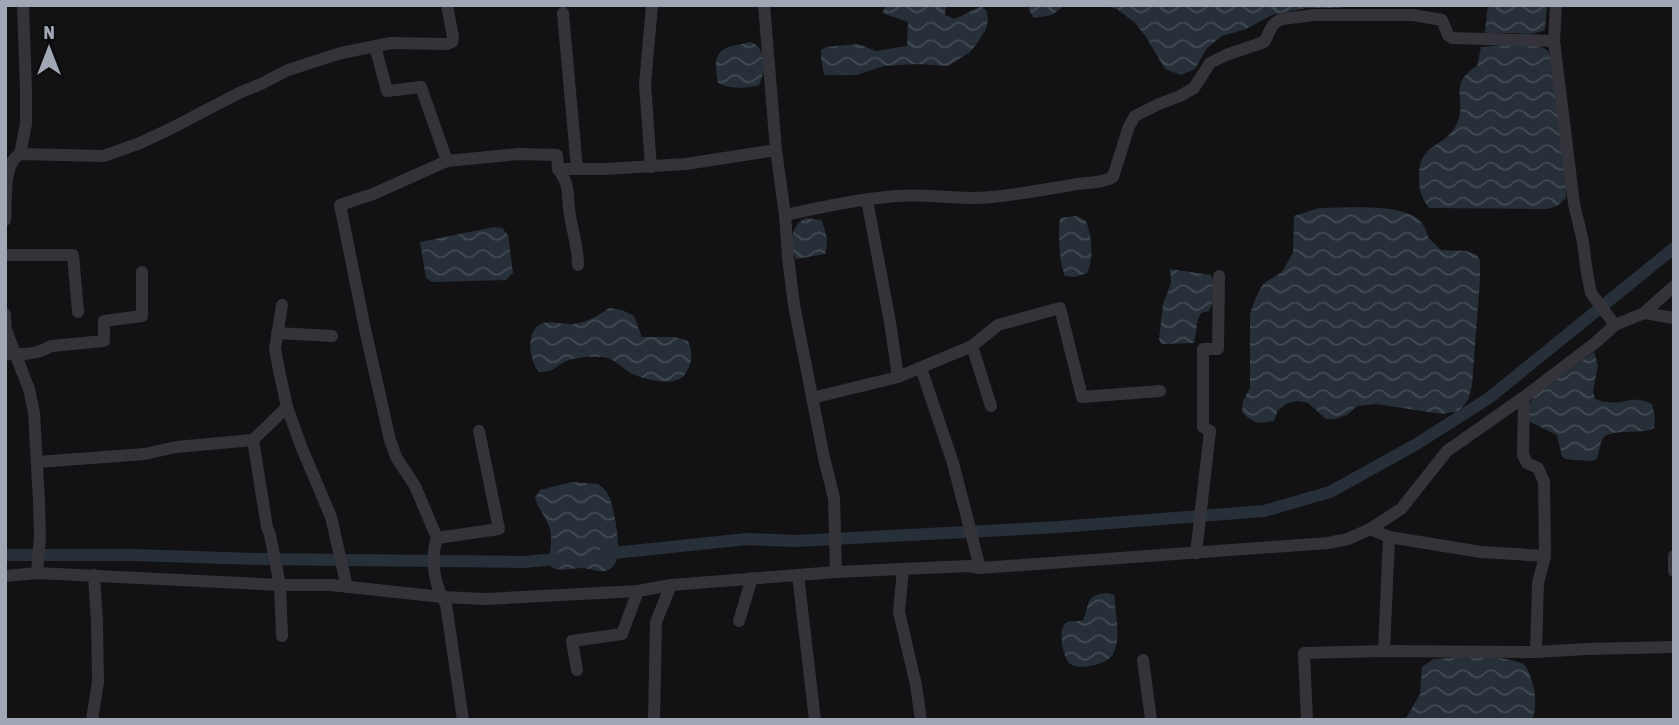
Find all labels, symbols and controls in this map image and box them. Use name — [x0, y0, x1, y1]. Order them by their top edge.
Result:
north arrow — [14, 14, 84, 84]
text: N — [43, 21, 55, 43]

